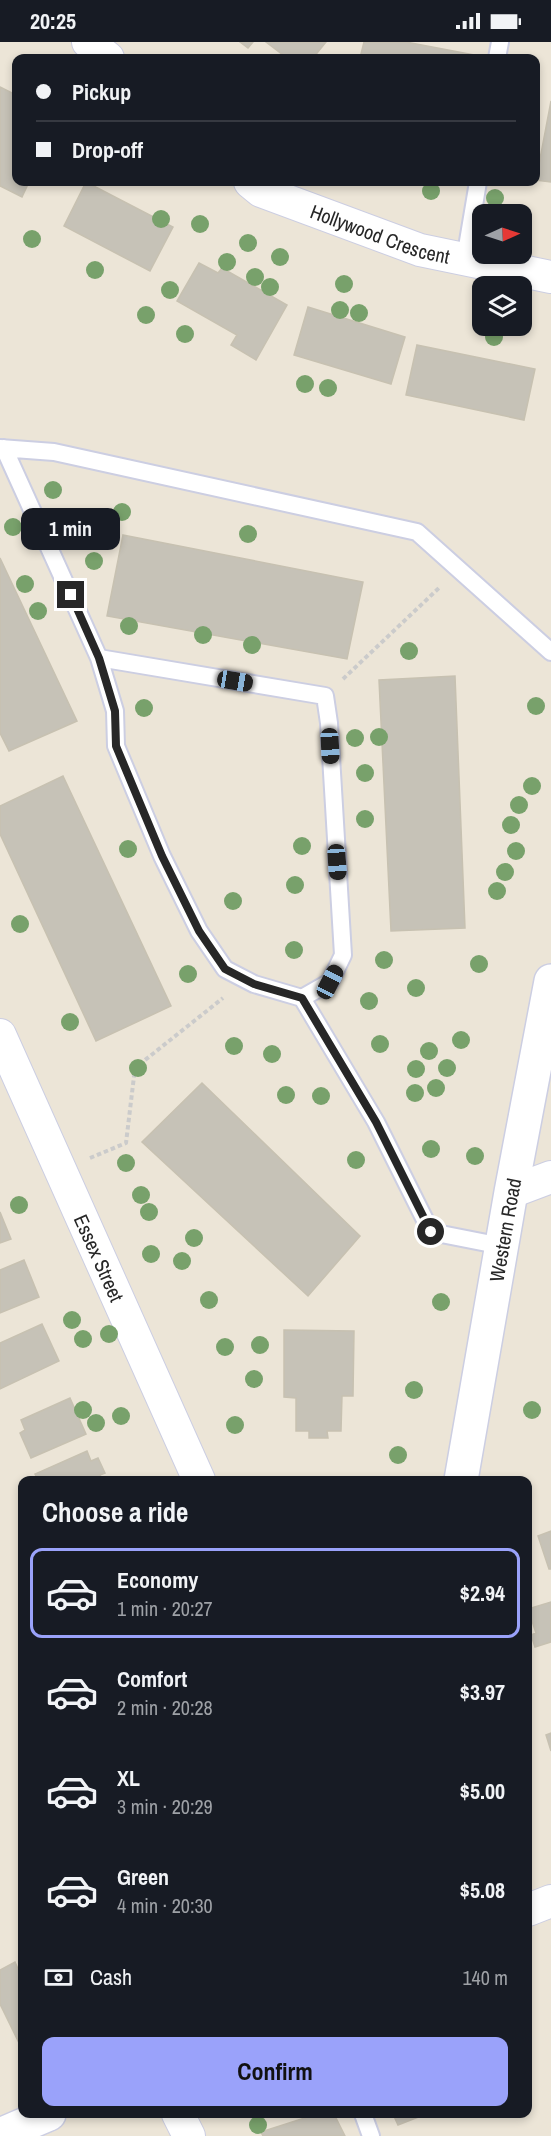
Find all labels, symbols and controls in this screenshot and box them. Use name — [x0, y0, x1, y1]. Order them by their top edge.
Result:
text: 20:25 — [30, 6, 76, 36]
text: Pickup — [72, 77, 131, 107]
text: Drop-off — [72, 135, 143, 165]
street label: Hollywood Crescent — [307, 197, 453, 269]
north arrow — [472, 204, 532, 264]
map controls — [472, 204, 532, 336]
button: layers — [472, 276, 532, 336]
callout: 1 min — [22, 508, 121, 550]
text: 1 min — [49, 515, 92, 542]
route end — [57, 581, 84, 608]
car — [216, 669, 254, 693]
car — [320, 728, 340, 764]
car — [327, 843, 347, 881]
car — [314, 962, 346, 1002]
street label: Western Road — [482, 1176, 527, 1284]
street label: Essex Street — [68, 1210, 131, 1306]
route start — [417, 1218, 444, 1245]
text: Choose a ride — [42, 1494, 188, 1530]
text: Economy — [117, 1565, 198, 1595]
icon: car — [45, 1566, 99, 1620]
text: $2.94 — [460, 1578, 505, 1608]
text: 1 min · 20:27 — [117, 1595, 213, 1622]
text: Comfort — [117, 1664, 187, 1694]
icon: car — [45, 1665, 99, 1719]
text: $3.97 — [460, 1677, 505, 1707]
text: 2 min · 20:28 — [117, 1694, 213, 1721]
text: XL — [117, 1763, 140, 1793]
icon: car — [45, 1764, 99, 1818]
text: $5.00 — [460, 1776, 505, 1806]
text: 3 min · 20:29 — [117, 1793, 213, 1820]
text: Green — [117, 1862, 169, 1892]
icon: car — [45, 1863, 99, 1917]
text: $5.08 — [460, 1875, 505, 1905]
text: 4 min · 20:30 — [117, 1892, 213, 1919]
icon: cash — [42, 1961, 75, 1994]
text: Cash — [90, 1962, 132, 1992]
text: 140 m — [462, 1964, 508, 1991]
button: Confirm — [42, 2037, 508, 2106]

